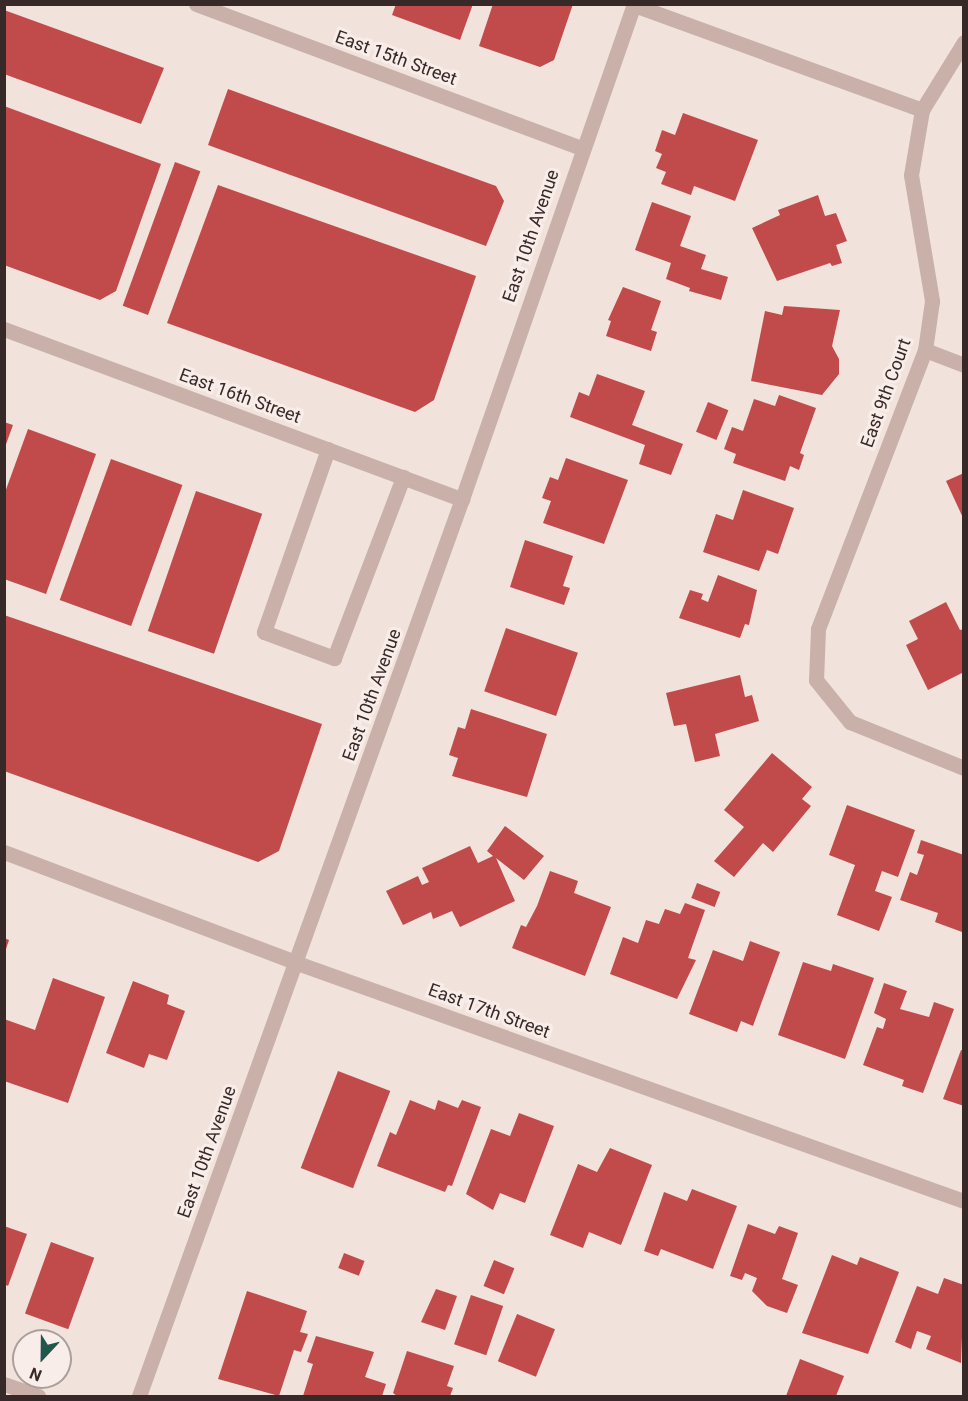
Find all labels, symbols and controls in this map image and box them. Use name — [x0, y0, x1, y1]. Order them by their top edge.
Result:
street label: East 15th Street — [332, 26, 460, 90]
street label: East 10th Avenue — [498, 167, 564, 305]
street label: East 9th Court — [856, 336, 916, 450]
street label: East 16th Street — [176, 364, 304, 428]
street label: East 10th Avenue — [338, 626, 406, 764]
street label: East 17th Street — [425, 979, 553, 1043]
street label: East 10th Avenue — [173, 1083, 241, 1221]
north arrow — [12, 1329, 72, 1389]
text: N — [27, 1363, 45, 1385]

